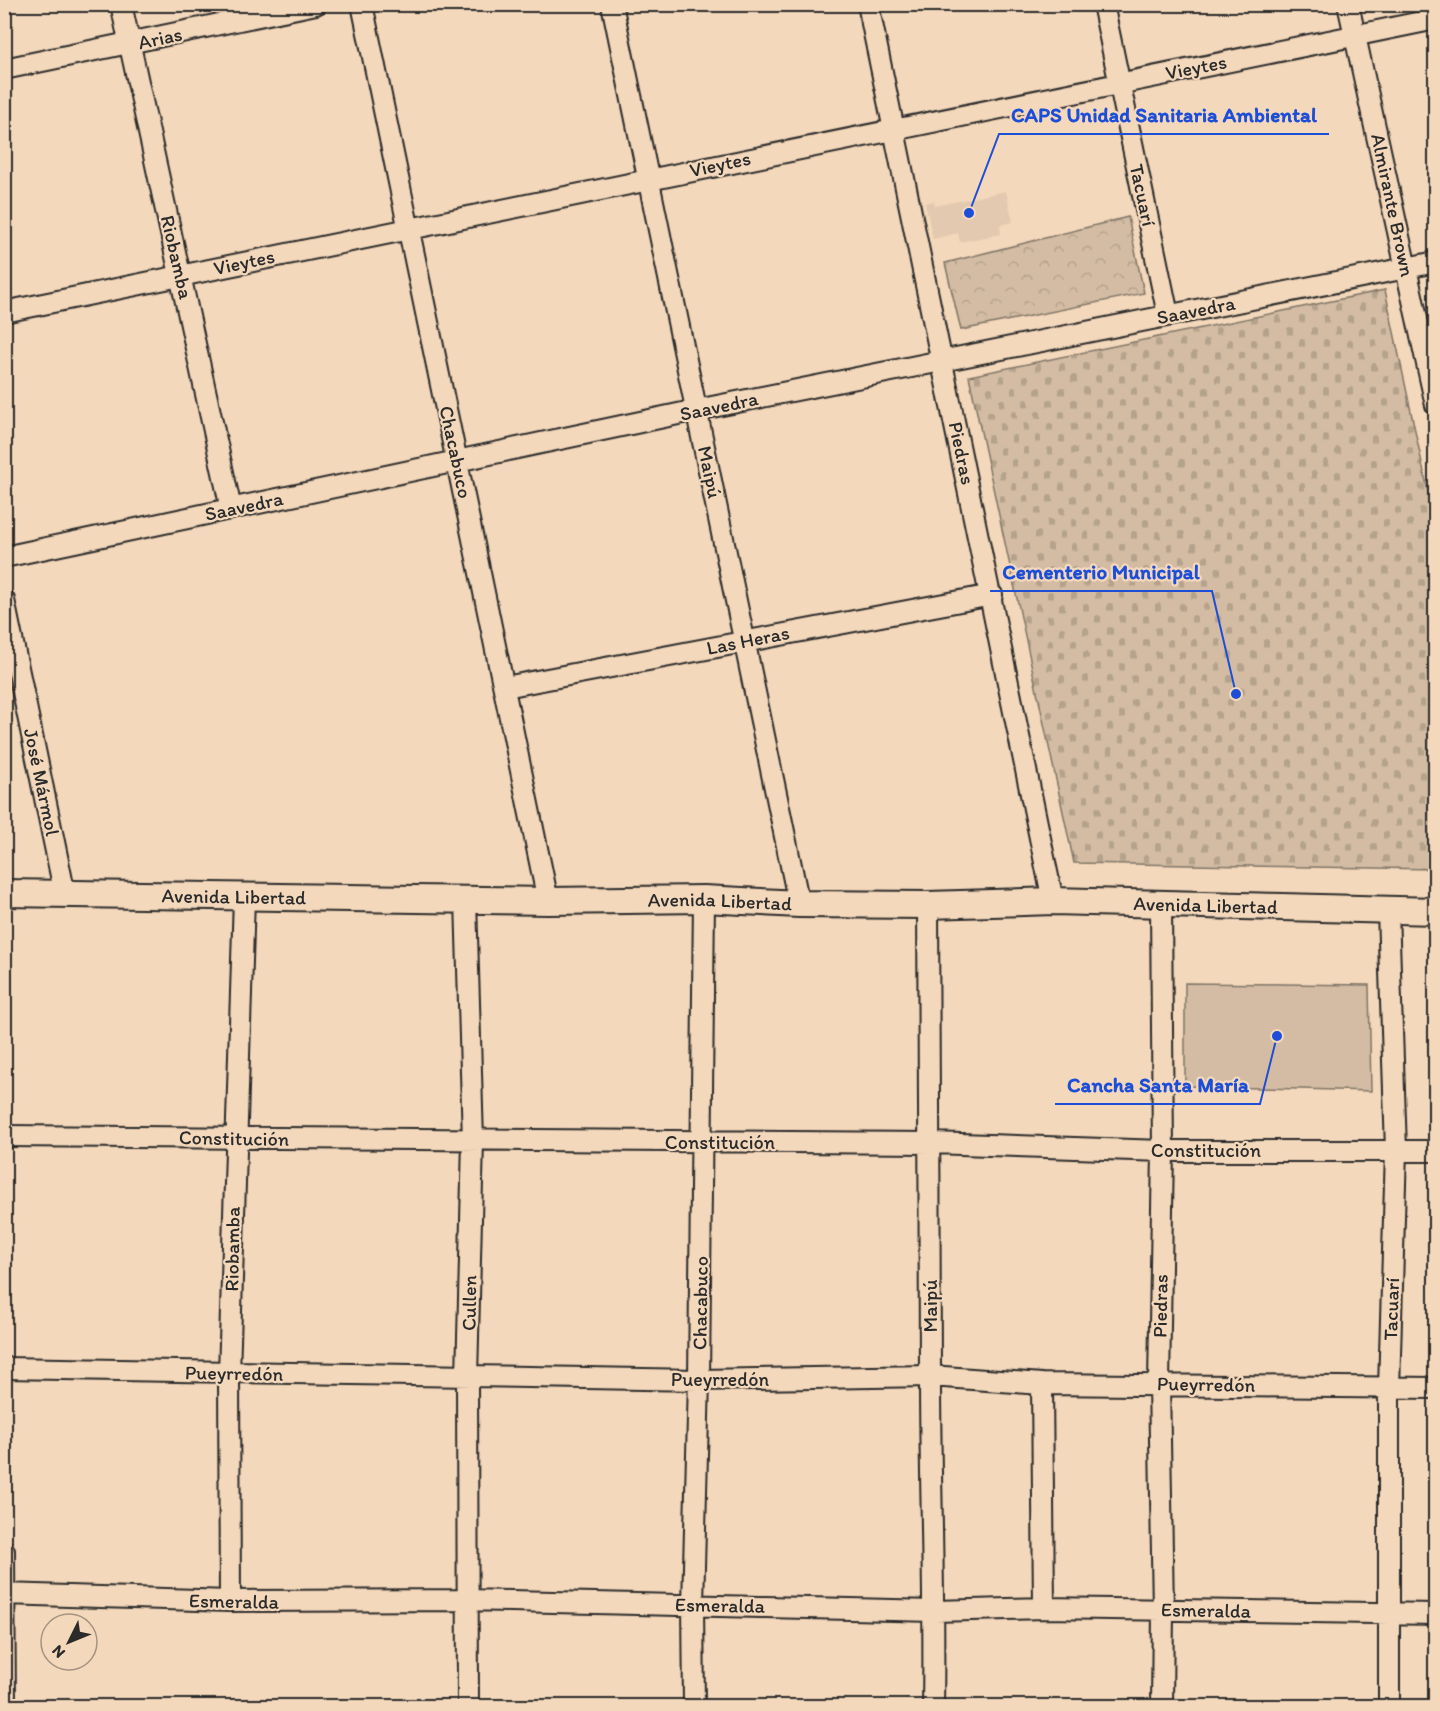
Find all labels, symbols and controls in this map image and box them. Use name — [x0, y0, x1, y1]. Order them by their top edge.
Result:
street label: Arias — [136, 22, 184, 54]
street label: Vieytes — [1163, 49, 1229, 85]
callout: CAPS Unidad Sanitaria Ambiental — [999, 95, 1329, 134]
text: CAPS Unidad Sanitaria Ambiental — [1011, 102, 1318, 127]
street label: Almirante Brown — [1366, 131, 1420, 279]
street label: Vieytes — [687, 146, 753, 182]
street label: Tacuarí — [1125, 162, 1161, 228]
street label: Riobamba — [156, 213, 198, 302]
street label: Vieytes — [211, 244, 277, 280]
street label: Saavedra — [1155, 291, 1238, 329]
street label: Saavedra — [678, 386, 761, 426]
street label: Chacabuco — [434, 403, 478, 501]
street label: Piedras — [944, 419, 980, 487]
street label: Maipú — [693, 444, 727, 500]
street label: Saavedra — [203, 486, 286, 526]
callout: Cementerio Municipal — [990, 552, 1212, 591]
text: Cementerio Municipal — [1002, 559, 1201, 585]
street label: Las Heras — [704, 620, 792, 660]
street label: José Mármol — [19, 726, 65, 838]
street label: Avenida Libertad — [162, 883, 306, 909]
street label: Avenida Libertad — [647, 887, 793, 916]
street label: Avenida Libertad — [1133, 891, 1278, 919]
callout: Cancha Santa María — [1055, 1065, 1260, 1104]
text: Cancha Santa María — [1067, 1072, 1250, 1097]
street label: Constitución — [179, 1125, 289, 1151]
street label: Constitución — [665, 1130, 775, 1154]
street label: Constitución — [1151, 1138, 1261, 1162]
street label: Riobamba — [219, 1206, 245, 1292]
street label: Chacabuco — [687, 1256, 713, 1350]
street label: Piedras — [1147, 1274, 1173, 1338]
street label: Cullen — [457, 1275, 481, 1331]
street label: Tacuarí — [1378, 1277, 1404, 1341]
street label: Maipú — [918, 1280, 942, 1332]
street label: Pueyrredón — [185, 1360, 284, 1386]
street label: Pueyrredón — [671, 1367, 770, 1391]
street label: Pueyrredón — [1157, 1371, 1256, 1397]
street label: Esmeralda — [189, 1588, 280, 1614]
street label: Esmeralda — [675, 1592, 766, 1618]
street label: Esmeralda — [1161, 1597, 1252, 1623]
north arrow — [39, 1612, 99, 1672]
text: N — [48, 1641, 69, 1662]

